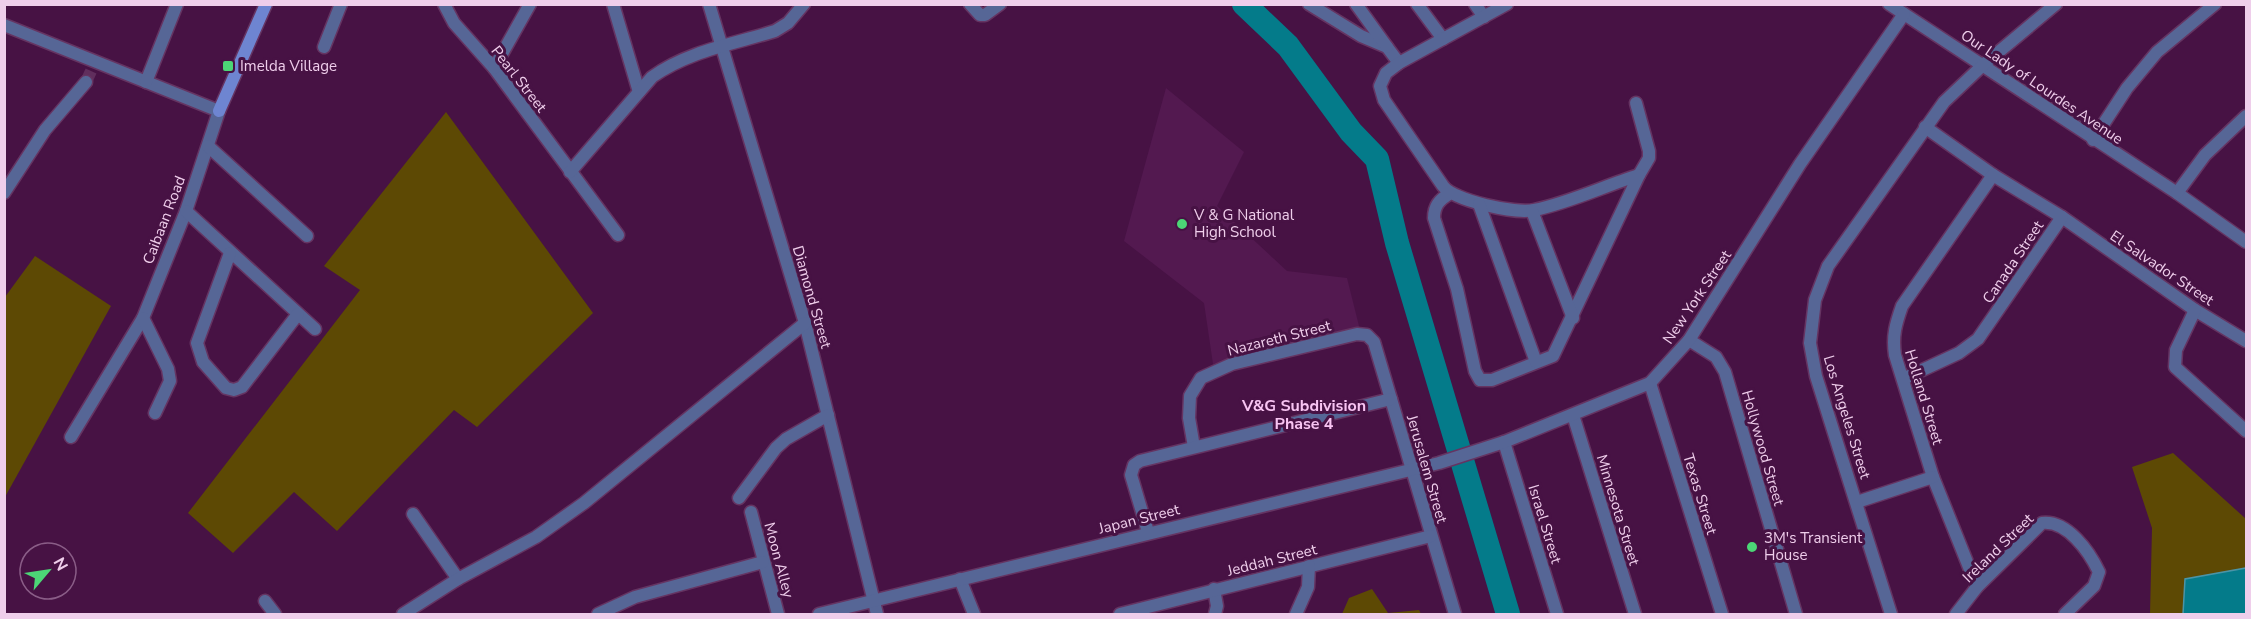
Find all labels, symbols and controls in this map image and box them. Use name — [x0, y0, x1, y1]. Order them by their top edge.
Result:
street label: Our Lady of Lourdes Avenue — [1957, 25, 2127, 149]
street label: Pearl Street — [487, 41, 552, 117]
place label: Imelda Village — [240, 56, 337, 76]
marker: Imelda Village — [221, 59, 235, 73]
street label: Caibaan Road — [138, 173, 190, 267]
place label: V & G National High School — [1193, 205, 1295, 242]
street label: Canada Street — [1978, 216, 2048, 307]
marker: V & G National High School — [1175, 217, 1189, 231]
street label: El Salvador Street — [2106, 226, 2218, 311]
street label: Diamond Street — [788, 243, 836, 351]
street label: New York Street — [1658, 246, 1736, 348]
street label: Nazareth Street — [1225, 315, 1333, 360]
street label: Holland Street — [1900, 347, 1948, 448]
street label: Los Angeles Street — [1819, 353, 1876, 482]
street label: Hollywood Street — [1737, 388, 1789, 509]
district label: V&G Subdivision Phase 4 — [1241, 395, 1366, 435]
street label: Jerusalem Street — [1402, 412, 1452, 526]
street label: Texas Street — [1678, 451, 1722, 538]
street label: Minnesota Street — [1592, 452, 1645, 569]
street label: Israel Street — [1524, 482, 1567, 567]
street label: Japan Street — [1095, 499, 1182, 539]
street label: Ireland Street — [1958, 508, 2038, 587]
street label: Moon Alley — [759, 520, 799, 600]
place label: 3M's Transient House — [1764, 528, 1863, 565]
street label: Jeddah Street — [1224, 539, 1320, 581]
marker: 3M's Transient House — [1745, 540, 1759, 554]
north arrow — [18, 541, 78, 601]
text: N — [48, 554, 73, 575]

